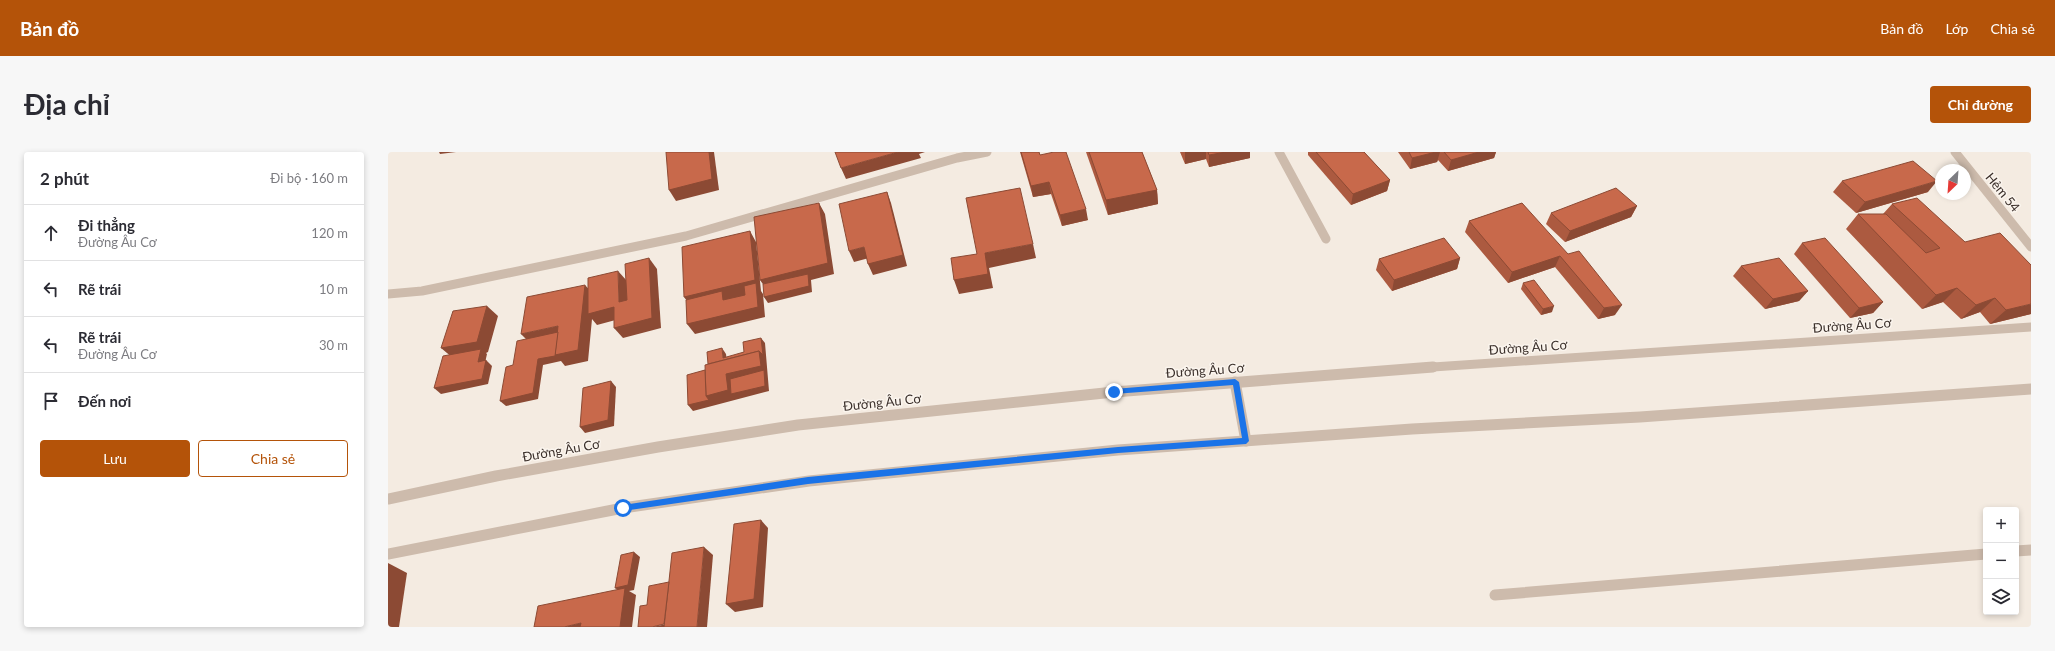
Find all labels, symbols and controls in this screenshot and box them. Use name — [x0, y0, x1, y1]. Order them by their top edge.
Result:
text: Bản đồ — [20, 17, 79, 40]
text: Bản đồ — [1880, 20, 1923, 37]
text: Lớp — [1945, 20, 1968, 37]
text: Chia sẻ — [1990, 20, 2035, 37]
button: Chỉ đường — [1930, 86, 2031, 123]
text: Địa chỉ — [24, 87, 110, 121]
north arrow — [1935, 164, 1971, 200]
text: 2 phút — [40, 168, 89, 189]
street label: Hẻm 54 — [1982, 169, 2024, 215]
text: Đi bộ · 160 m — [270, 170, 348, 186]
text: Đi thẳng — [78, 216, 135, 234]
icon: ahead — [40, 222, 62, 244]
text: 120 m — [311, 225, 348, 241]
text: Đường Âu Cơ — [78, 234, 157, 250]
icon: left — [40, 278, 62, 300]
text: Rẽ trái — [78, 280, 121, 298]
text: 10 m — [319, 281, 348, 297]
street label: Đường Âu Cơ — [1812, 314, 1893, 336]
text: Rẽ trái — [78, 328, 121, 346]
icon: left — [40, 334, 62, 356]
street label: Đường Âu Cơ — [1488, 336, 1569, 358]
text: 30 m — [319, 337, 348, 353]
text: Đường Âu Cơ — [78, 346, 157, 362]
street label: Đường Âu Cơ — [1165, 359, 1246, 381]
route end — [1105, 383, 1123, 401]
icon: arrive — [40, 390, 62, 412]
street label: Đường Âu Cơ — [842, 390, 923, 414]
text: Đến nơi — [78, 392, 131, 410]
street label: Đường Âu Cơ — [521, 435, 602, 465]
button: Lưu — [40, 440, 190, 477]
button: Chia sẻ — [198, 440, 348, 477]
route start — [614, 499, 632, 517]
map controls — [1983, 507, 2019, 615]
button: + — [1983, 507, 2019, 543]
button: − — [1983, 543, 2019, 579]
button: layers — [1983, 579, 2019, 615]

